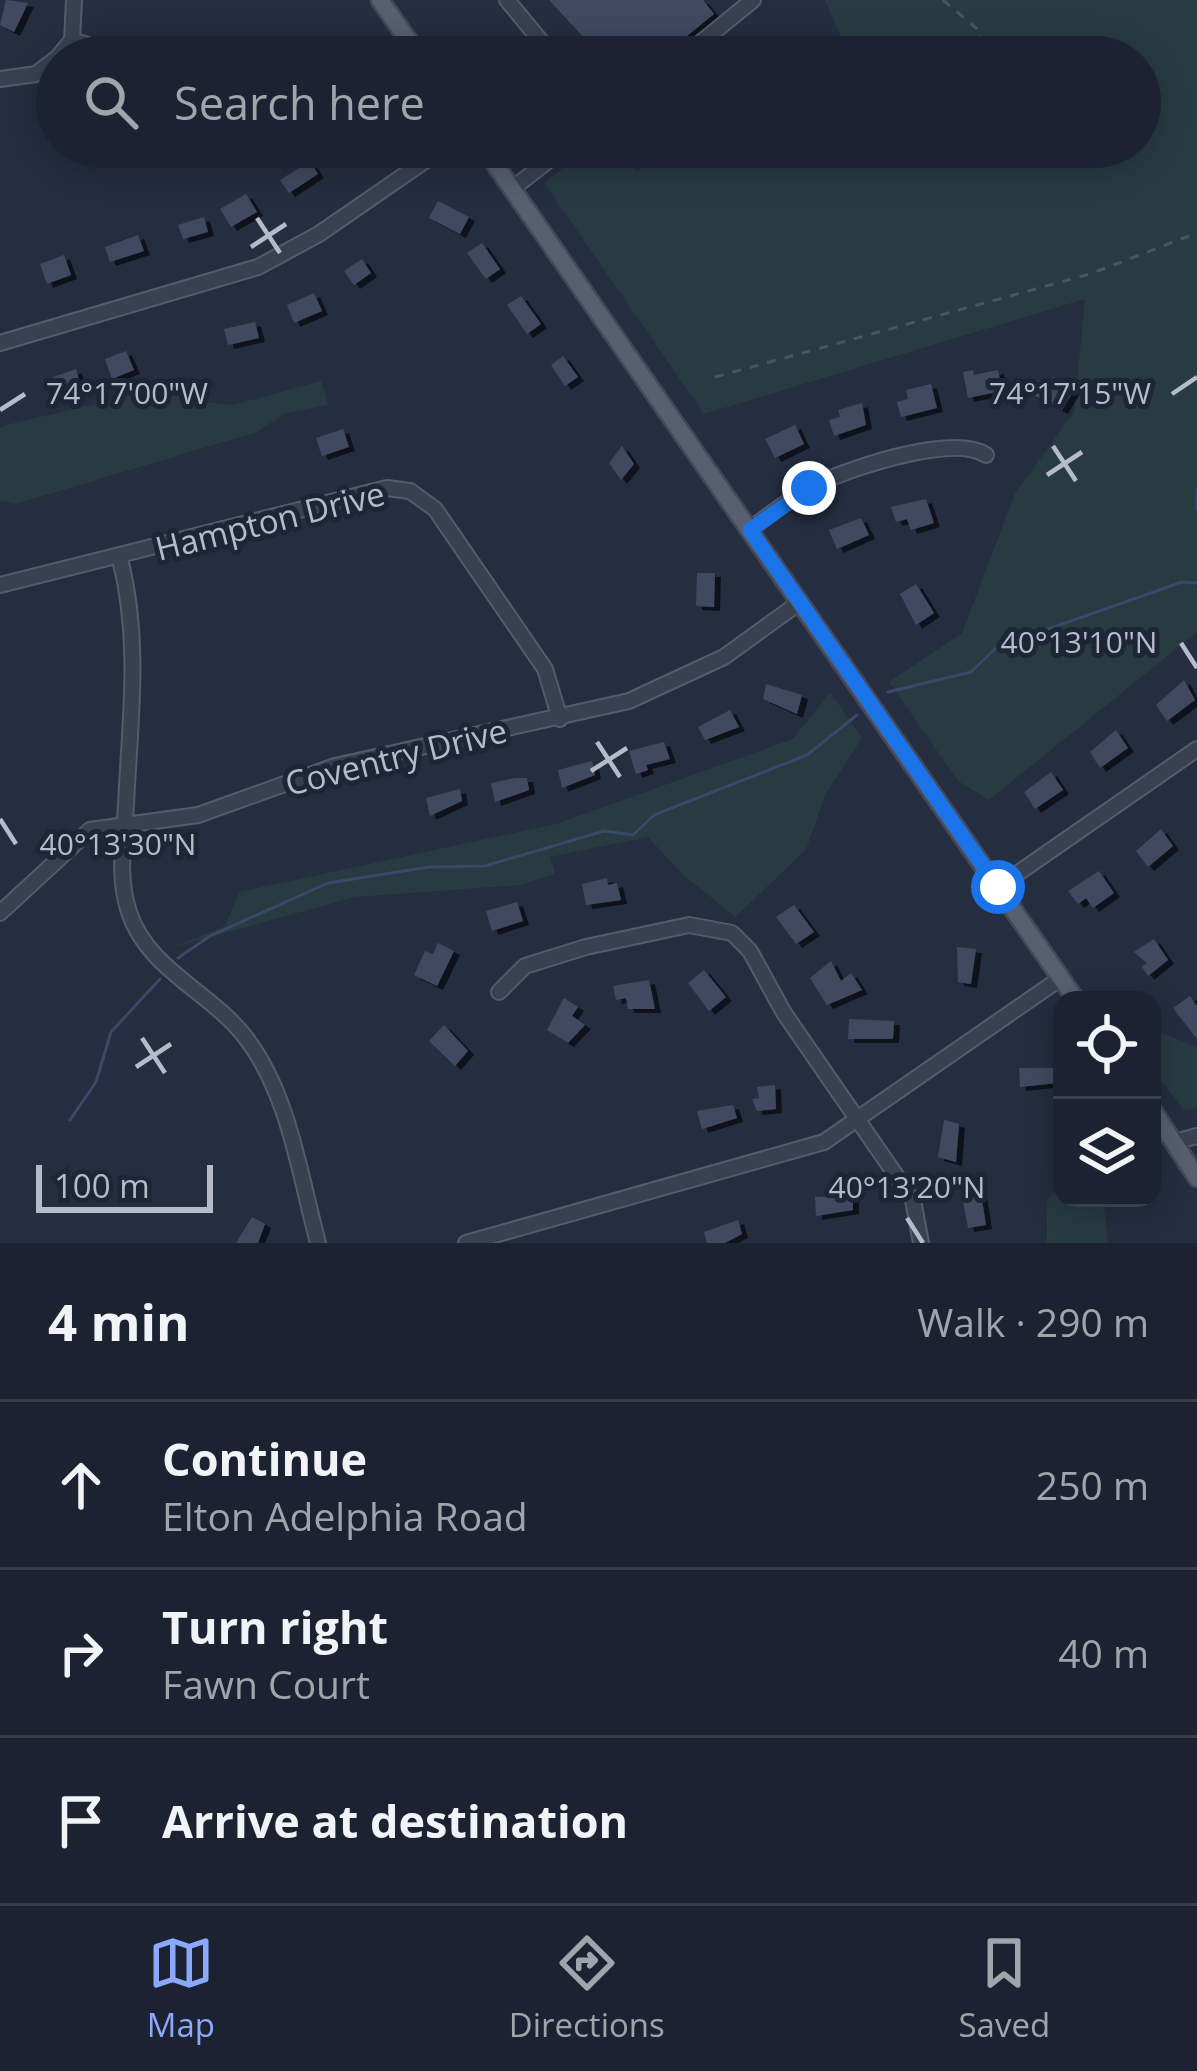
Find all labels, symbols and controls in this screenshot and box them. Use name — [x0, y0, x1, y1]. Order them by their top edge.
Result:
search box — [36, 36, 1161, 168]
icon: search — [78, 69, 144, 135]
text: Search here — [174, 72, 425, 133]
text: 74°17'00"W — [46, 372, 208, 413]
text: 74°17'15"W — [989, 372, 1151, 413]
route end — [782, 461, 836, 515]
street label: Hampton Drive — [151, 470, 389, 571]
text: 40°13'10"N — [1001, 621, 1157, 662]
street label: Coventry Drive — [280, 707, 511, 806]
text: 40°13'30"N — [40, 823, 196, 864]
route start — [971, 860, 1025, 914]
map controls — [1053, 991, 1161, 1207]
button: locate — [1053, 991, 1161, 1099]
button: layers — [1053, 1099, 1161, 1207]
scale bar — [36, 1159, 213, 1212]
text: 100 m — [54, 1163, 150, 1208]
text: 40°13'20"N — [829, 1166, 985, 1207]
text: 4 min — [48, 1286, 190, 1356]
text: Walk · 290 m — [917, 1295, 1149, 1348]
text: Continue — [162, 1428, 367, 1489]
icon: ahead — [48, 1452, 114, 1518]
text: 250 m — [1036, 1458, 1149, 1511]
text: Elton Adelphia Road — [162, 1489, 528, 1542]
text: Turn right — [162, 1596, 388, 1657]
icon: right — [48, 1620, 114, 1686]
text: 40 m — [1058, 1626, 1149, 1679]
text: Fawn Court — [162, 1657, 370, 1710]
icon: arrive — [48, 1788, 114, 1854]
text: Arrive at destination — [162, 1790, 628, 1851]
tab: Map — [147, 1930, 215, 2047]
tab: Directions — [509, 1930, 665, 2047]
tab: Saved — [958, 1930, 1050, 2047]

